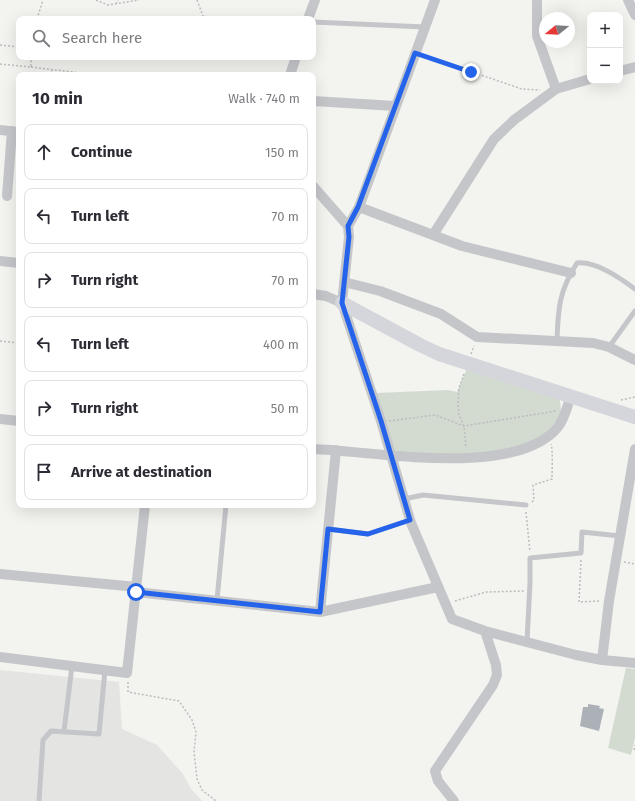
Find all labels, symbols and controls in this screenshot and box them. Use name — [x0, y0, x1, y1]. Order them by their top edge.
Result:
north arrow — [539, 12, 575, 48]
map controls — [587, 12, 623, 84]
button: + — [587, 12, 623, 48]
search box — [16, 16, 316, 60]
icon: search — [30, 27, 52, 49]
text: Search here — [62, 29, 142, 47]
button: − — [587, 48, 623, 84]
route end — [462, 63, 480, 81]
text: 10 min — [32, 88, 83, 109]
text: Walk · 740 m — [228, 91, 300, 106]
icon: ahead — [33, 141, 55, 163]
text: Continue — [71, 143, 132, 161]
text: 150 m — [265, 145, 299, 160]
icon: left — [33, 205, 55, 227]
text: Turn left — [71, 207, 129, 225]
text: 70 m — [272, 209, 299, 224]
icon: right — [33, 269, 55, 291]
text: Turn right — [71, 271, 138, 289]
text: 70 m — [272, 273, 299, 288]
icon: left — [33, 333, 55, 355]
text: Turn left — [71, 335, 129, 353]
text: 400 m — [263, 337, 299, 352]
icon: right — [33, 397, 55, 419]
text: Turn right — [71, 399, 138, 417]
text: 50 m — [271, 401, 299, 416]
icon: arrive — [33, 461, 55, 483]
text: Arrive at destination — [71, 463, 212, 481]
route start — [127, 583, 145, 601]

